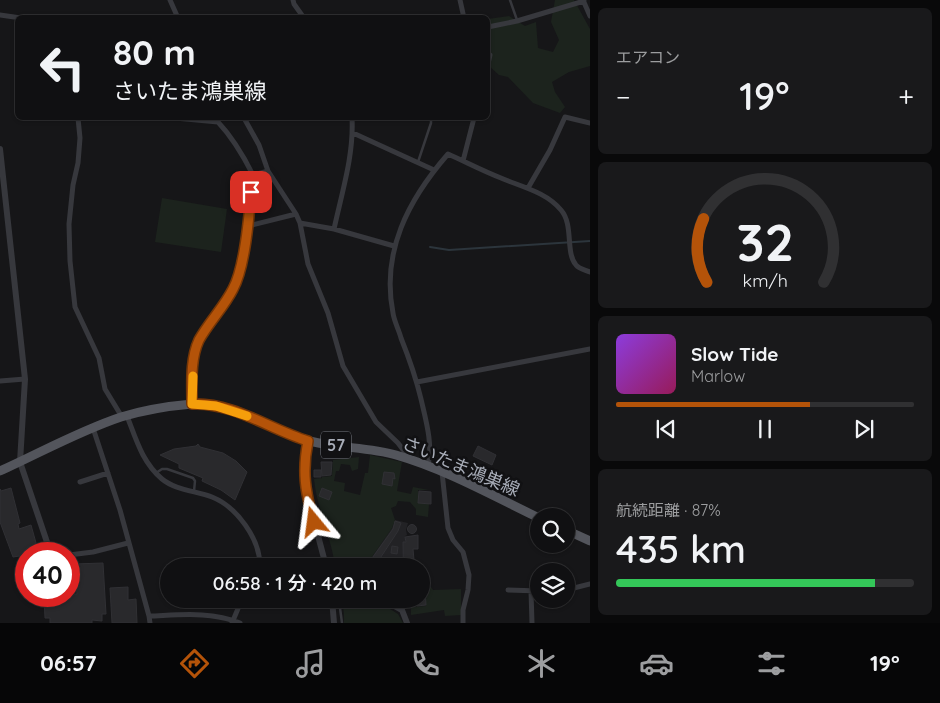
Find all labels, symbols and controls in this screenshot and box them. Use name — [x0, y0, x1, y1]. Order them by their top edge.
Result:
text: 80 m — [113, 30, 196, 74]
icon: left — [30, 35, 95, 100]
text: エアコン — [616, 47, 680, 67]
text: 19° — [739, 72, 789, 120]
text: さいたま鴻巣線 — [113, 77, 266, 105]
text: − — [616, 79, 631, 114]
text: + — [898, 79, 914, 114]
pin — [230, 171, 272, 213]
icon: arrive — [237, 178, 265, 206]
text: 32 — [736, 209, 794, 274]
text: km/h — [742, 269, 788, 291]
text: Slow Tide — [691, 342, 779, 366]
text: Marlow — [691, 366, 745, 386]
icon: previous — [652, 415, 680, 443]
icon: pause — [751, 415, 779, 443]
icon: next — [850, 415, 878, 443]
street label: さいたま鴻巣線 — [399, 431, 523, 501]
road number: 57 — [321, 432, 351, 458]
position arrow — [287, 495, 339, 547]
text: 航続距離 · 87% — [616, 500, 721, 520]
map controls — [530, 508, 575, 608]
button: search — [530, 508, 575, 553]
text: 435 km — [616, 525, 746, 573]
speed limit sign: 40 — [15, 542, 80, 607]
button: layers — [530, 563, 575, 608]
text: 06:58 · 1 分 · 420 m — [213, 571, 377, 595]
icon: directions — [177, 646, 212, 681]
icon: music — [293, 646, 328, 681]
icon: phone — [408, 646, 443, 681]
icon: climate — [524, 646, 559, 681]
icon: car — [639, 646, 674, 681]
icon: filters — [754, 646, 789, 681]
text: 06:57 — [40, 649, 97, 677]
text: 19° — [870, 649, 900, 677]

